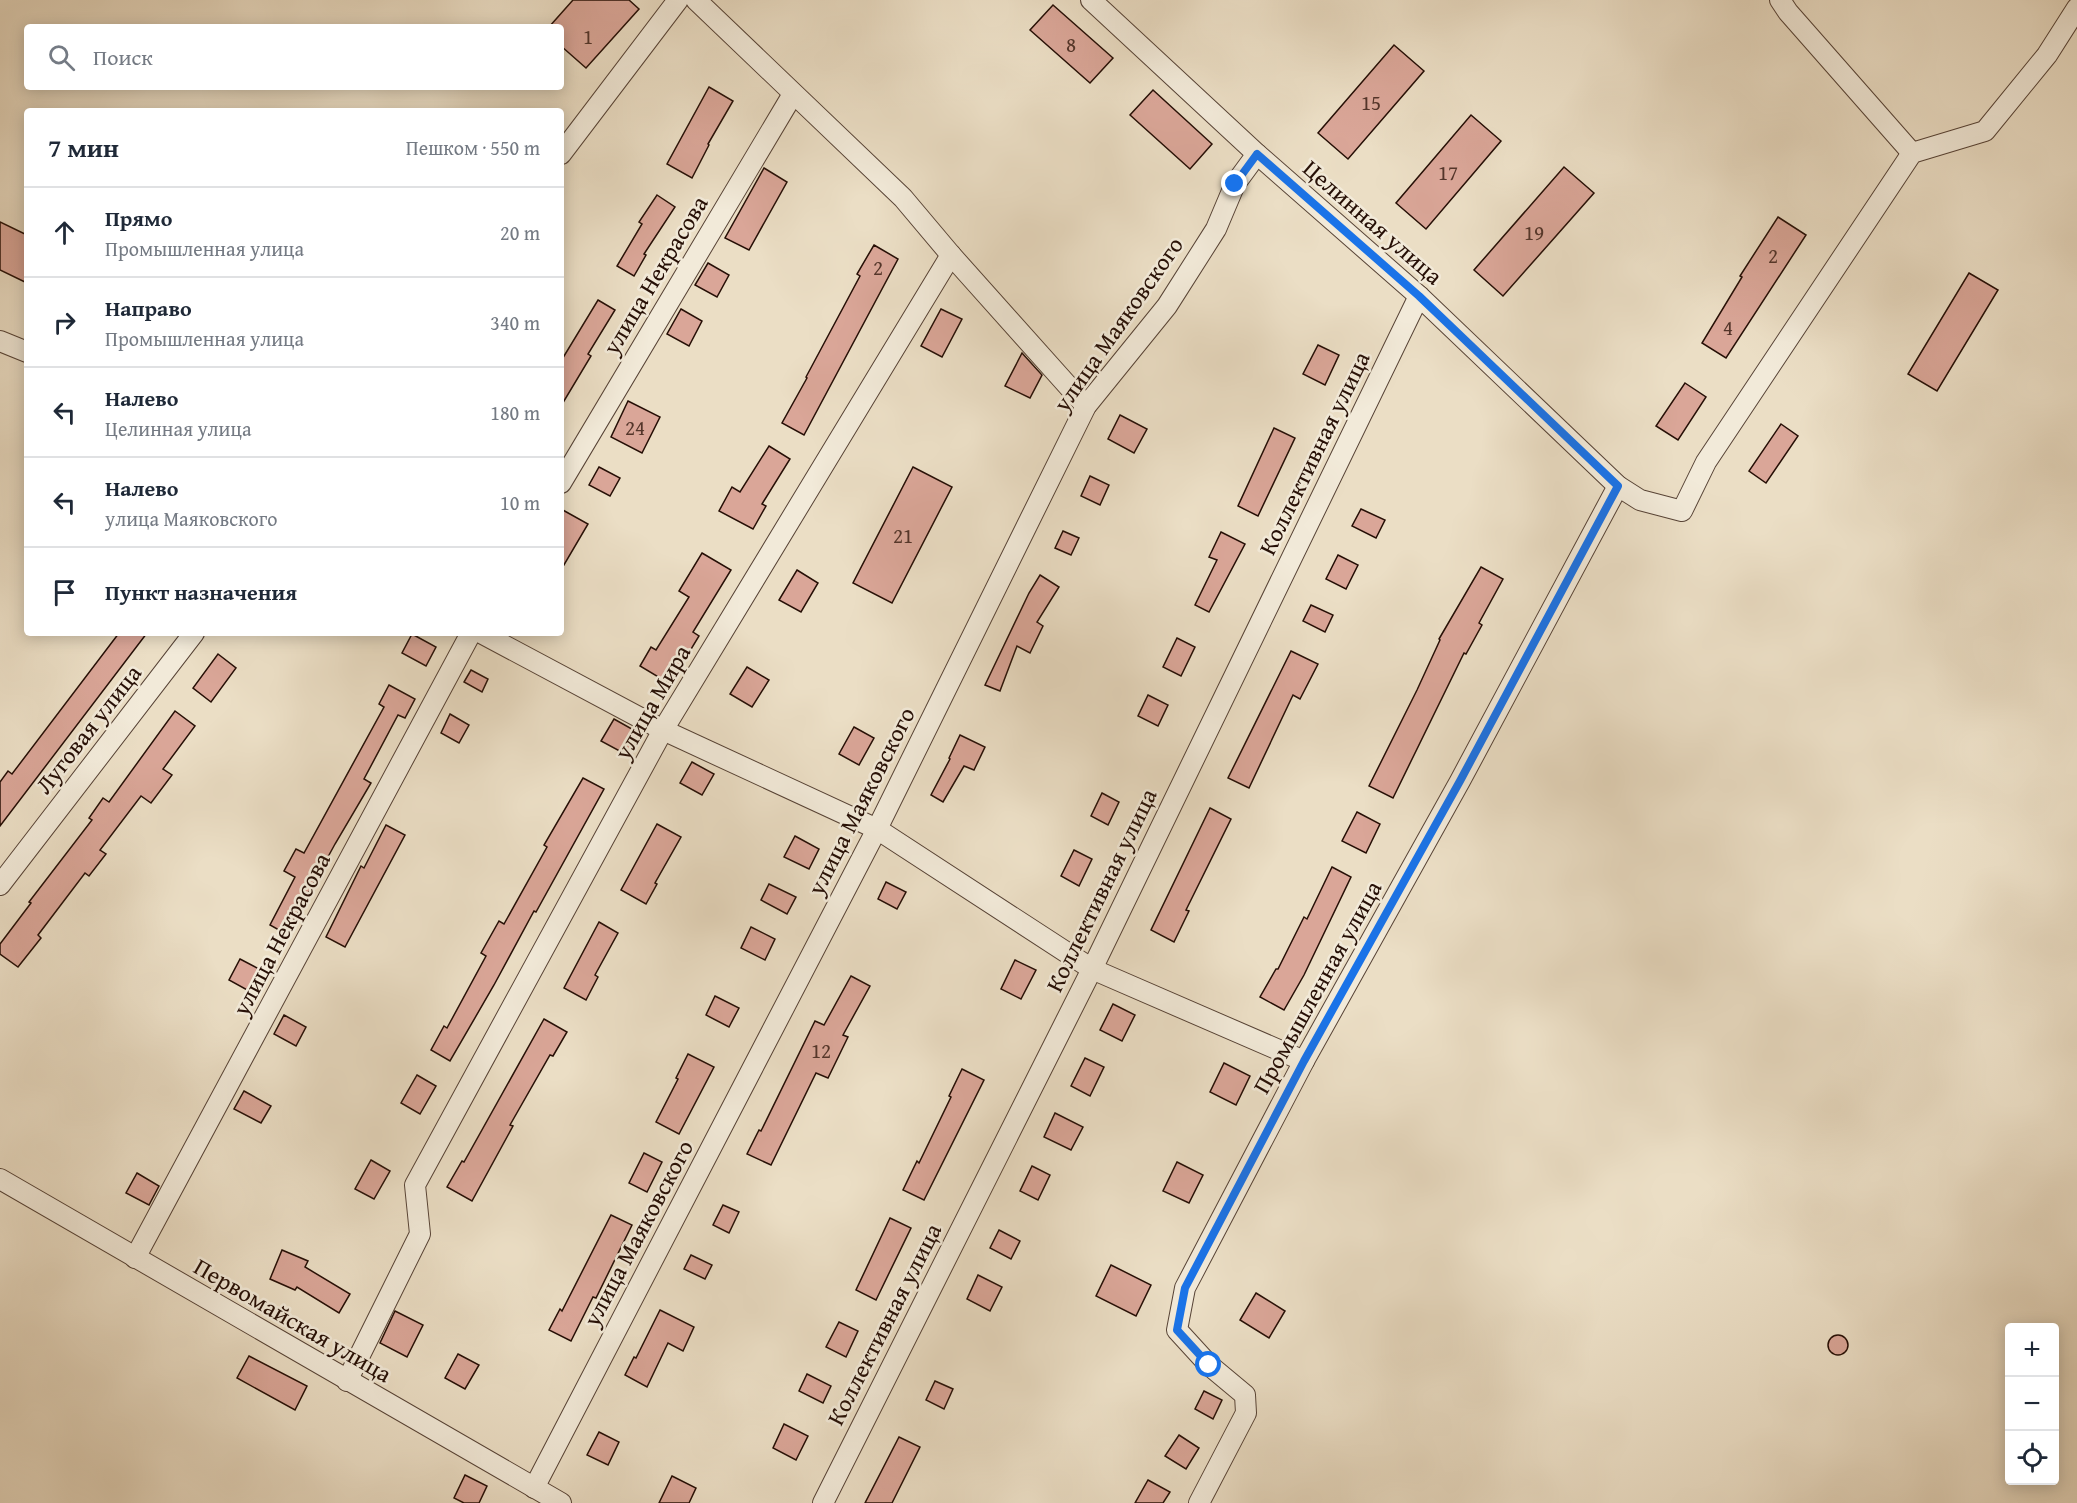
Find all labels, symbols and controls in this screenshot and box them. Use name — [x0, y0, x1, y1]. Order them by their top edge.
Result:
house number: 1 — [583, 21, 593, 52]
search box — [24, 24, 564, 90]
house number: 8 — [1066, 29, 1076, 60]
icon: search — [45, 41, 78, 74]
text: Поиск — [93, 41, 153, 73]
house number: 15 — [1361, 87, 1381, 118]
text: 7 мин — [48, 128, 119, 167]
text: Пешком · 550 m — [406, 133, 540, 162]
street label: Целинная улица — [1295, 151, 1451, 293]
house number: 17 — [1438, 157, 1458, 188]
route end — [1221, 170, 1247, 196]
street label: улица Некрасова — [593, 188, 717, 362]
text: Прямо — [105, 202, 172, 234]
icon: ahead — [48, 216, 81, 249]
house number: 19 — [1524, 217, 1544, 248]
text: 20 m — [500, 218, 540, 247]
street label: улица Маяковского — [1044, 229, 1192, 420]
text: Промышленная улица — [105, 234, 304, 263]
house number: 2 — [1768, 240, 1778, 271]
house number: 2 — [873, 252, 883, 283]
text: Направо — [105, 292, 192, 324]
icon: right — [48, 306, 81, 339]
text: 340 m — [490, 308, 540, 337]
house number: 4 — [1723, 312, 1733, 343]
text: Промышленная улица — [105, 324, 304, 353]
street label: Коллективная улица — [1250, 345, 1379, 561]
text: Налево — [105, 382, 178, 414]
icon: left — [48, 396, 81, 429]
text: 180 m — [490, 398, 540, 427]
house number: 24 — [625, 412, 645, 443]
text: Целинная улица — [105, 414, 251, 443]
text: Налево — [105, 472, 178, 504]
icon: left — [48, 486, 81, 519]
text: 10 m — [500, 488, 540, 517]
text: улица Маяковского — [105, 504, 277, 533]
house number: 21 — [893, 520, 913, 551]
icon: arrive — [48, 576, 81, 609]
text: Пункт назначения — [105, 576, 297, 608]
street label: улица Мира — [604, 638, 699, 767]
street label: Луговая улица — [26, 657, 150, 801]
street label: улица Маяковского — [798, 701, 924, 902]
street label: Коллективная улица — [1037, 782, 1166, 998]
street label: улица Некрасова — [223, 846, 339, 1023]
street label: Промышленная улица — [1244, 874, 1390, 1100]
house number: 12 — [811, 1035, 831, 1066]
street label: улица Маяковского — [574, 1133, 702, 1333]
street label: Коллективная улица — [818, 1216, 950, 1431]
street label: Первомайская улица — [188, 1249, 399, 1391]
map controls — [2005, 1323, 2059, 1485]
button: + — [2005, 1323, 2059, 1377]
route start — [1195, 1351, 1221, 1377]
button: − — [2005, 1377, 2059, 1431]
button: locate — [2005, 1431, 2059, 1485]

